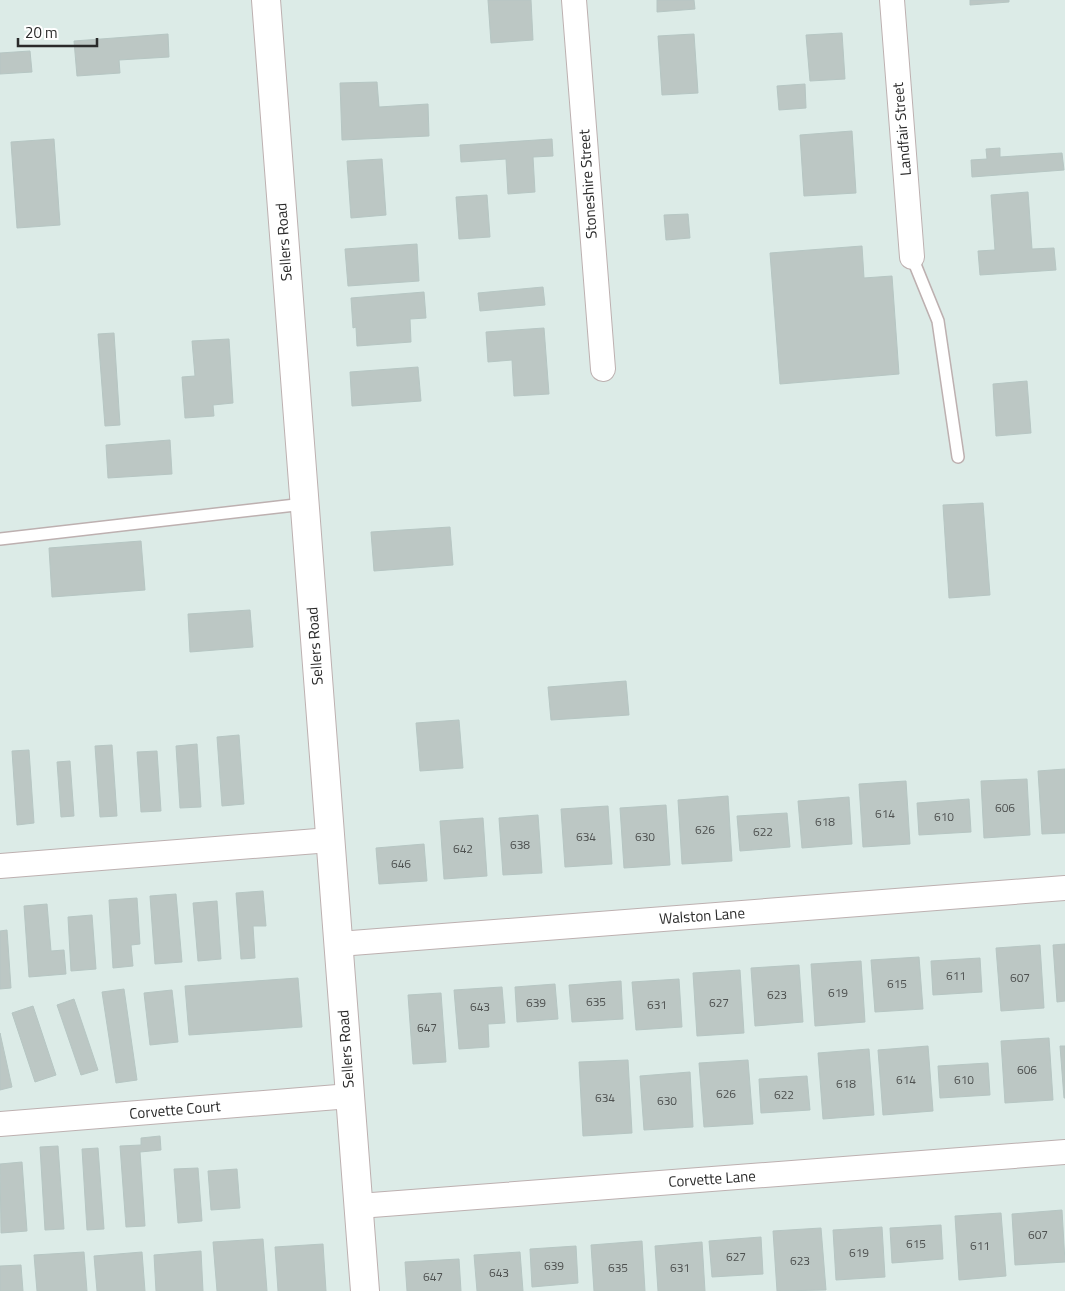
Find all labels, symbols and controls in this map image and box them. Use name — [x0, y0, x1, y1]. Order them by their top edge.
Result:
scale bar — [18, 15, 96, 47]
text: 20 m — [25, 21, 58, 44]
street label: Landfair Street — [886, 81, 917, 177]
street label: Stoneshire Street — [572, 128, 603, 240]
street label: Sellers Road — [269, 202, 298, 282]
street label: Sellers Road — [300, 606, 329, 686]
house number: 606 — [995, 798, 1015, 817]
house number: 614 — [875, 804, 895, 823]
house number: 610 — [934, 807, 954, 826]
house number: 618 — [815, 812, 835, 831]
house number: 626 — [695, 820, 715, 839]
house number: 622 — [753, 822, 773, 841]
house number: 634 — [576, 827, 596, 846]
house number: 630 — [635, 827, 655, 846]
house number: 638 — [510, 835, 530, 854]
house number: 642 — [453, 839, 473, 858]
house number: 646 — [391, 854, 411, 873]
street label: Walston Lane — [658, 901, 746, 930]
house number: 611 — [946, 966, 966, 985]
house number: 607 — [1010, 968, 1030, 987]
house number: 615 — [887, 974, 907, 993]
house number: 619 — [828, 983, 848, 1002]
house number: 623 — [767, 985, 787, 1004]
house number: 635 — [586, 992, 606, 1011]
house number: 639 — [526, 993, 546, 1012]
house number: 627 — [709, 993, 729, 1012]
house number: 631 — [647, 995, 667, 1014]
house number: 643 — [470, 997, 490, 1016]
street label: Sellers Road — [331, 1009, 360, 1089]
house number: 647 — [417, 1018, 437, 1037]
house number: 606 — [1017, 1060, 1037, 1079]
house number: 614 — [896, 1070, 916, 1089]
house number: 610 — [954, 1070, 974, 1089]
house number: 618 — [836, 1074, 856, 1093]
house number: 626 — [716, 1084, 736, 1103]
house number: 622 — [774, 1085, 794, 1104]
house number: 634 — [595, 1088, 615, 1107]
house number: 630 — [657, 1091, 677, 1110]
street label: Corvette Court — [128, 1094, 222, 1125]
street label: Corvette Lane — [668, 1164, 756, 1193]
house number: 607 — [1028, 1225, 1048, 1244]
house number: 615 — [906, 1234, 926, 1253]
house number: 611 — [970, 1236, 990, 1255]
house number: 619 — [849, 1243, 869, 1262]
house number: 627 — [726, 1247, 746, 1266]
house number: 623 — [790, 1251, 810, 1270]
house number: 639 — [544, 1256, 564, 1275]
house number: 635 — [608, 1258, 628, 1277]
house number: 631 — [670, 1258, 690, 1277]
house number: 643 — [489, 1263, 509, 1282]
house number: 647 — [423, 1267, 443, 1286]

